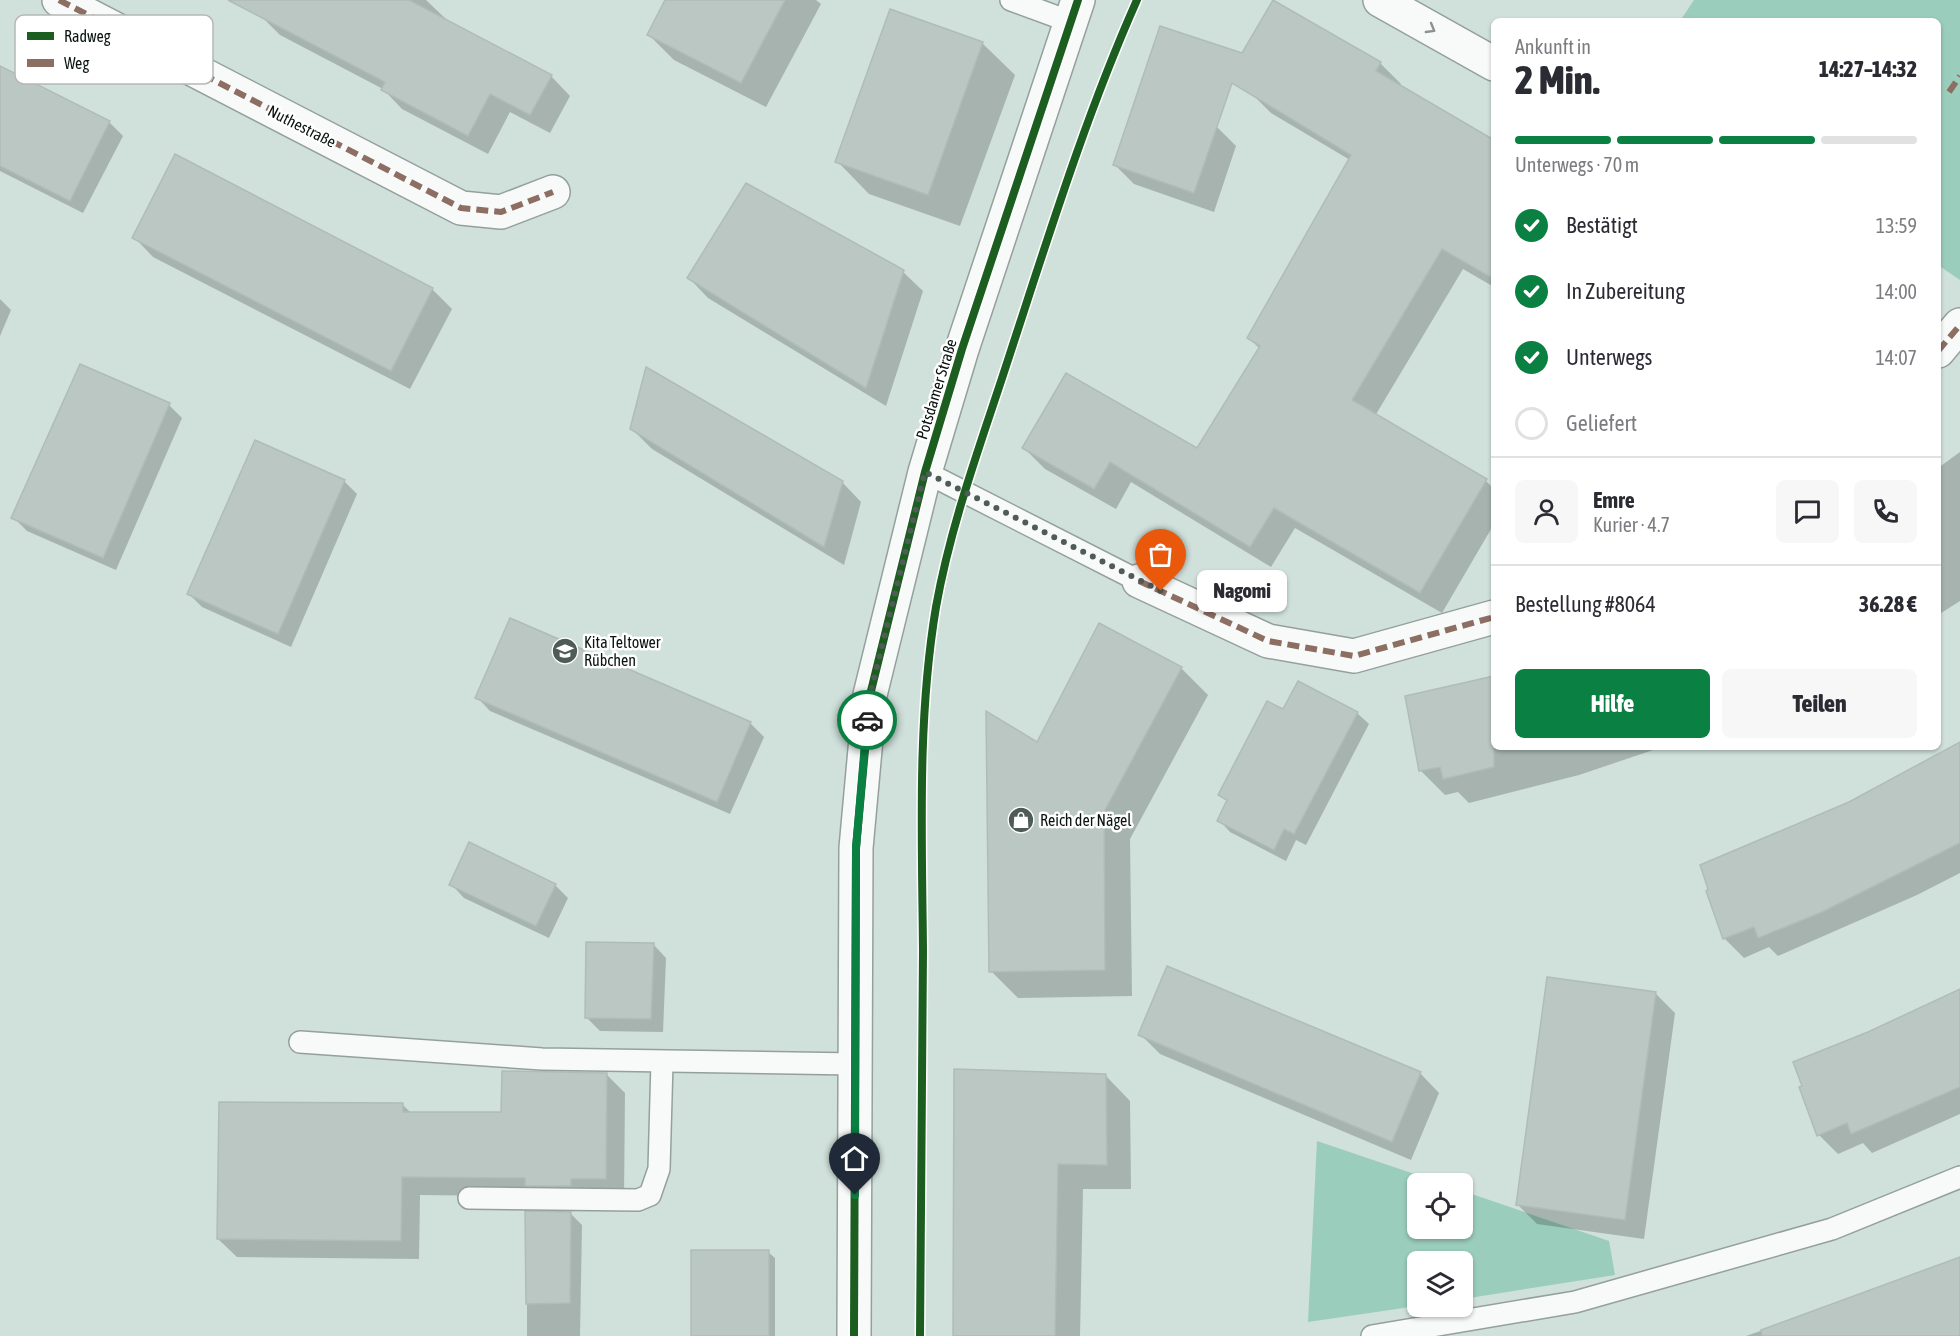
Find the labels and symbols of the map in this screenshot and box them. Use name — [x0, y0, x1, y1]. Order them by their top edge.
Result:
legend — [15, 15, 213, 84]
one-way arrow — [1425, 22, 1435, 33]
text: Radweg — [64, 27, 111, 46]
text: Weg — [64, 54, 89, 73]
street label: Nuthestraße — [265, 101, 339, 151]
street label: Potsdamer Straße — [912, 337, 960, 441]
pin — [1135, 529, 1186, 591]
callout: Nagomi — [1197, 570, 1287, 612]
place label: Kita Teltower Rübchen — [584, 633, 661, 669]
school or university icon: Kita Teltower Rübchen — [550, 636, 580, 666]
courier — [837, 690, 897, 750]
shop icon: Reich der Nägel — [1006, 805, 1036, 835]
place label: Reich der Nägel — [1040, 811, 1132, 830]
pin — [829, 1133, 880, 1195]

